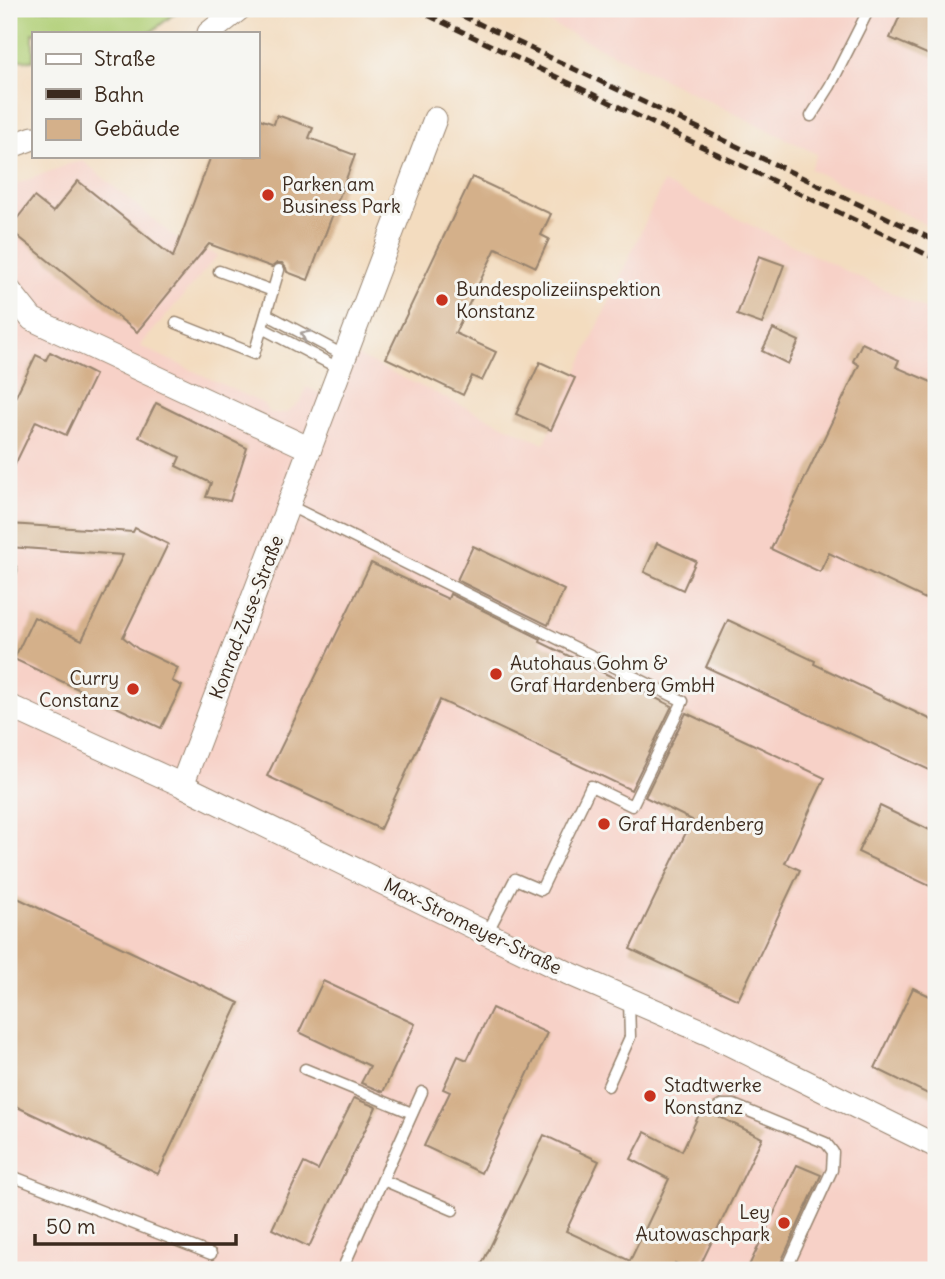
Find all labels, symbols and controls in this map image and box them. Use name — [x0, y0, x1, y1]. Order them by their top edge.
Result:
legend — [32, 32, 259, 158]
text: Straße — [94, 45, 155, 72]
text: Bahn — [94, 81, 144, 108]
text: Gebäude — [94, 115, 180, 142]
place label: Parken am Business Park — [282, 172, 401, 218]
marker: Parken am Business Park — [260, 187, 276, 203]
place label: Bundespolizeiinspektion Konstanz — [456, 277, 661, 323]
marker: Bundespolizeiinspektion Konstanz — [434, 292, 450, 308]
one-way arrow — [300, 330, 313, 343]
street label: Konrad-Zuse-Straße — [204, 532, 288, 702]
place label: Autohaus Gohm & Graf Hardenberg GmbH — [510, 651, 715, 697]
place label: Curry Constanz — [39, 666, 119, 712]
marker: Autohaus Gohm & Graf Hardenberg GmbH — [488, 666, 504, 682]
marker: Curry Constanz — [125, 681, 141, 697]
place label: Graf Hardenberg — [618, 812, 764, 836]
marker: Graf Hardenberg — [596, 816, 612, 832]
street label: Max-Stromeyer-Straße — [380, 872, 566, 980]
place label: Stadtwerke Konstanz — [664, 1073, 762, 1119]
marker: Stadtwerke Konstanz — [642, 1088, 658, 1104]
place label: Ley Autowaschpark — [635, 1200, 770, 1246]
scale bar — [35, 1202, 236, 1246]
text: 50 m — [46, 1213, 95, 1240]
marker: Ley Autowaschpark — [776, 1215, 792, 1231]

